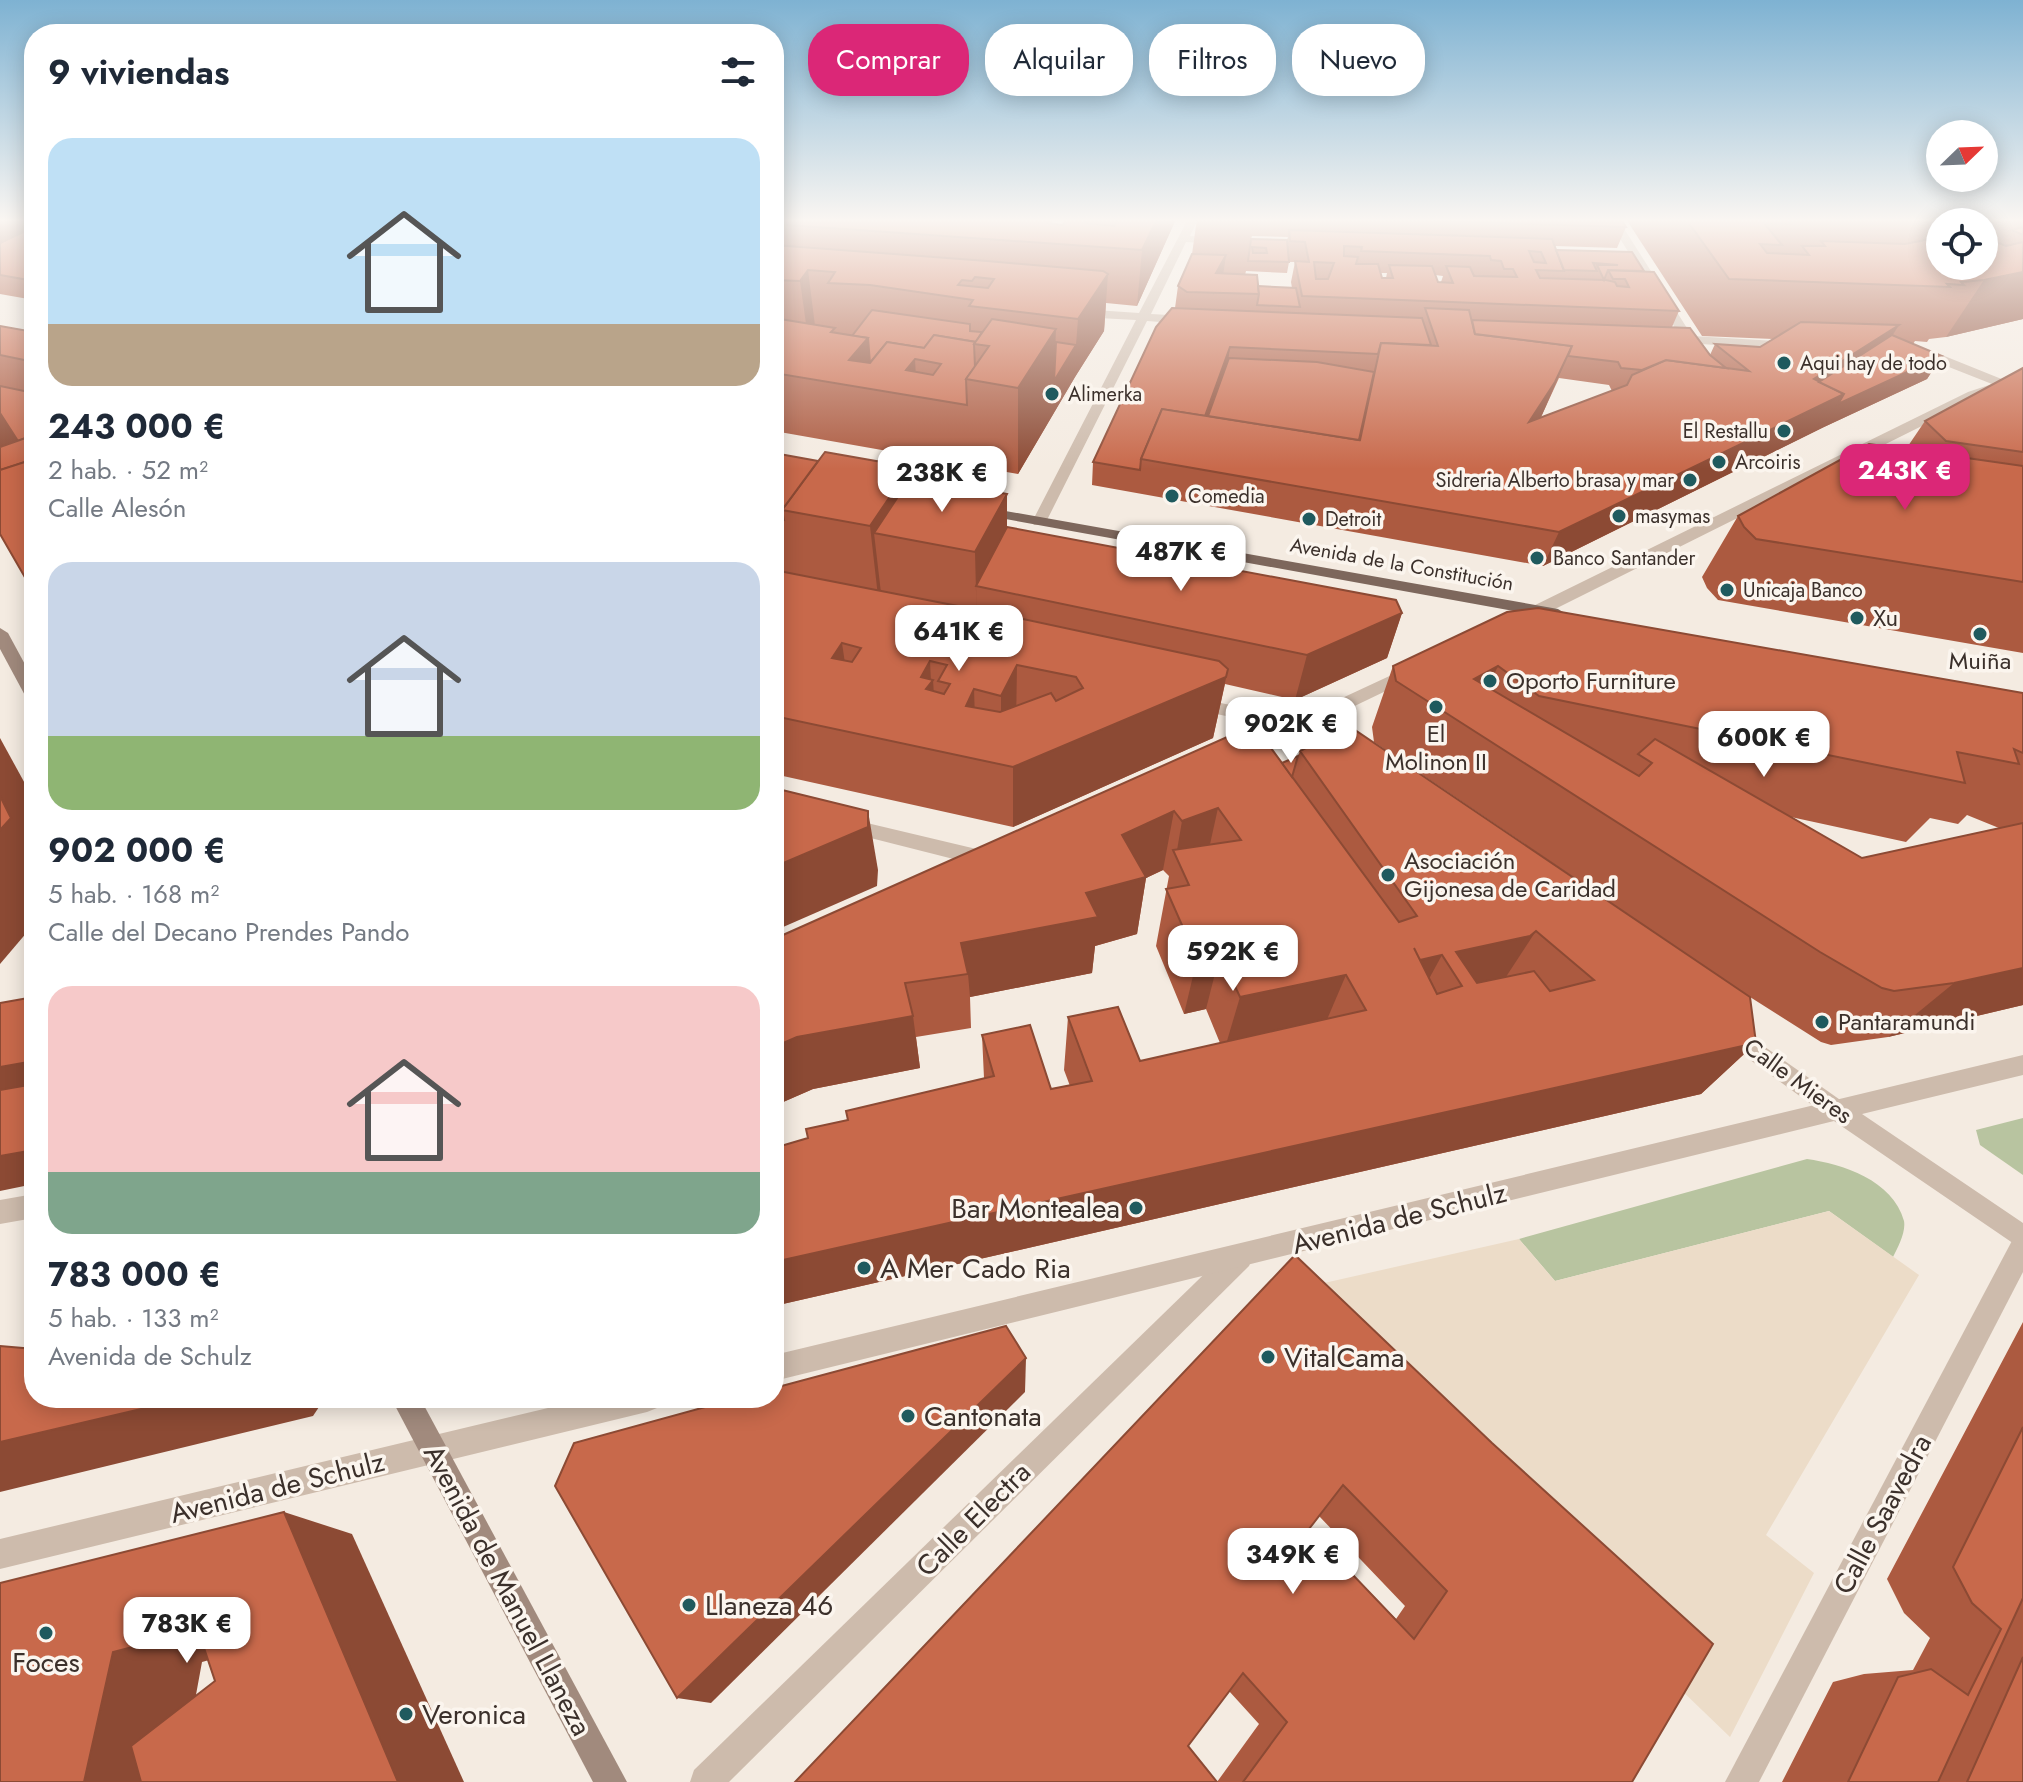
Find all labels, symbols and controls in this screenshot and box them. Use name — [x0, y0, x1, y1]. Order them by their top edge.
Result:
chip: Comprar — [808, 24, 969, 96]
chip: Alquilar — [985, 24, 1133, 96]
chip: Filtros — [1149, 24, 1276, 96]
chip: Nuevo — [1292, 24, 1425, 96]
text: 9 viviendas — [48, 48, 229, 97]
icon: filters — [716, 50, 760, 94]
north arrow — [1926, 120, 1998, 192]
map controls — [1926, 120, 1998, 280]
icon: home — [332, 190, 476, 334]
button: locate — [1926, 208, 1998, 280]
place label: Aqui hay de todo — [1800, 349, 1947, 378]
marker: Aqui hay de todo — [1775, 354, 1793, 372]
place label: Alimerka — [1068, 380, 1142, 409]
marker: Alimerka — [1043, 385, 1061, 403]
text: 243 000 € — [48, 402, 225, 451]
place label: El Restallu — [1683, 417, 1768, 446]
marker: El Restallu — [1775, 422, 1793, 440]
pin: 243K € — [1840, 444, 1970, 512]
pin: 238K € — [877, 446, 1007, 514]
place label: Arcoiris — [1735, 448, 1801, 477]
text: 2 hab. · 52 m² — [48, 451, 208, 489]
text: 243K € — [1858, 451, 1952, 489]
text: 238K € — [896, 453, 988, 491]
marker: Arcoiris — [1710, 453, 1728, 471]
place label: Sidreria Alberto brasa y mar — [1435, 466, 1674, 495]
marker: Sidreria Alberto brasa y mar — [1681, 471, 1699, 489]
place label: Comedia — [1188, 482, 1265, 511]
marker: Comedia — [1163, 487, 1181, 505]
text: Calle Alesón — [48, 489, 186, 527]
place label: masymas — [1635, 502, 1710, 531]
place label: Detroit — [1325, 505, 1381, 534]
marker: masymas — [1610, 507, 1628, 525]
marker: Detroit — [1300, 510, 1318, 528]
pin: 487K € — [1116, 525, 1246, 593]
street label: Avenida de la Constitución — [1288, 531, 1516, 598]
text: 487K € — [1135, 532, 1227, 570]
place label: Banco Santander — [1553, 544, 1695, 573]
marker: Banco Santander — [1528, 549, 1546, 567]
place label: Unicaja Banco — [1743, 576, 1863, 605]
marker: Unicaja Banco — [1718, 581, 1736, 599]
place label: Xu — [1873, 600, 1898, 635]
pin: 641K € — [894, 605, 1024, 673]
marker: Xu — [1848, 609, 1866, 627]
text: 641K € — [913, 612, 1005, 650]
icon: home — [332, 614, 476, 758]
marker: Muiña — [1971, 625, 1989, 643]
place label: Muiña — [1949, 643, 2011, 678]
place label: Oporto Furniture — [1506, 663, 1676, 698]
marker: Oporto Furniture — [1481, 672, 1499, 690]
pin: 902K € — [1226, 697, 1356, 765]
marker: El Molinon II — [1427, 698, 1445, 716]
text: 902K € — [1244, 704, 1338, 742]
pin: 600K € — [1699, 711, 1829, 779]
place label: El Molinon II — [1385, 716, 1487, 779]
text: 600K € — [1717, 718, 1811, 756]
text: 902 000 € — [48, 826, 226, 875]
place label: Asociación Gijonesa de Caridad — [1404, 843, 1616, 906]
marker: Asociación Gijonesa de Caridad — [1379, 866, 1397, 884]
text: 5 hab. · 168 m² — [48, 875, 219, 913]
text: Calle del Decano Prendes Pando — [48, 913, 410, 951]
pin: 592K € — [1168, 925, 1298, 993]
text: 592K € — [1186, 932, 1280, 970]
place label: Pantaramundi — [1838, 1004, 1976, 1039]
marker: Pantaramundi — [1813, 1013, 1831, 1031]
street label: Calle Mieres — [1737, 1029, 1860, 1132]
icon: home — [332, 1038, 476, 1182]
street label: Avenida de Schulz — [1288, 1172, 1511, 1265]
place label: Bar Montealea — [951, 1188, 1120, 1229]
marker: Bar Montealea — [1127, 1199, 1145, 1217]
place label: A Mer Cado Ria — [880, 1248, 1071, 1289]
text: 783 000 € — [48, 1250, 221, 1299]
marker: A Mer Cado Ria — [855, 1259, 873, 1277]
text: 5 hab. · 133 m² — [48, 1299, 219, 1337]
text: Avenida de Schulz — [48, 1337, 252, 1375]
place label: VitalCama — [1284, 1337, 1404, 1378]
marker: VitalCama — [1259, 1348, 1277, 1366]
place label: Cantonata — [924, 1396, 1042, 1437]
marker: Cantonata — [899, 1407, 917, 1425]
street label: Calle Saavedra — [1823, 1427, 1942, 1601]
street label: Avenida de Manuel Llaneza — [413, 1437, 602, 1743]
street label: Avenida de Schulz — [166, 1441, 389, 1534]
street label: Calle Electra — [907, 1453, 1040, 1586]
pin: 349K € — [1228, 1528, 1358, 1596]
text: 349K € — [1246, 1535, 1340, 1573]
place label: Llaneza 46 — [705, 1585, 833, 1626]
marker: Llaneza 46 — [680, 1596, 698, 1614]
pin: 783K € — [122, 1597, 252, 1665]
text: 783K € — [141, 1604, 233, 1642]
marker: Foces — [37, 1624, 55, 1642]
place label: Foces — [12, 1642, 80, 1683]
place label: Veronica — [422, 1694, 526, 1735]
marker: Veronica — [397, 1705, 415, 1723]

